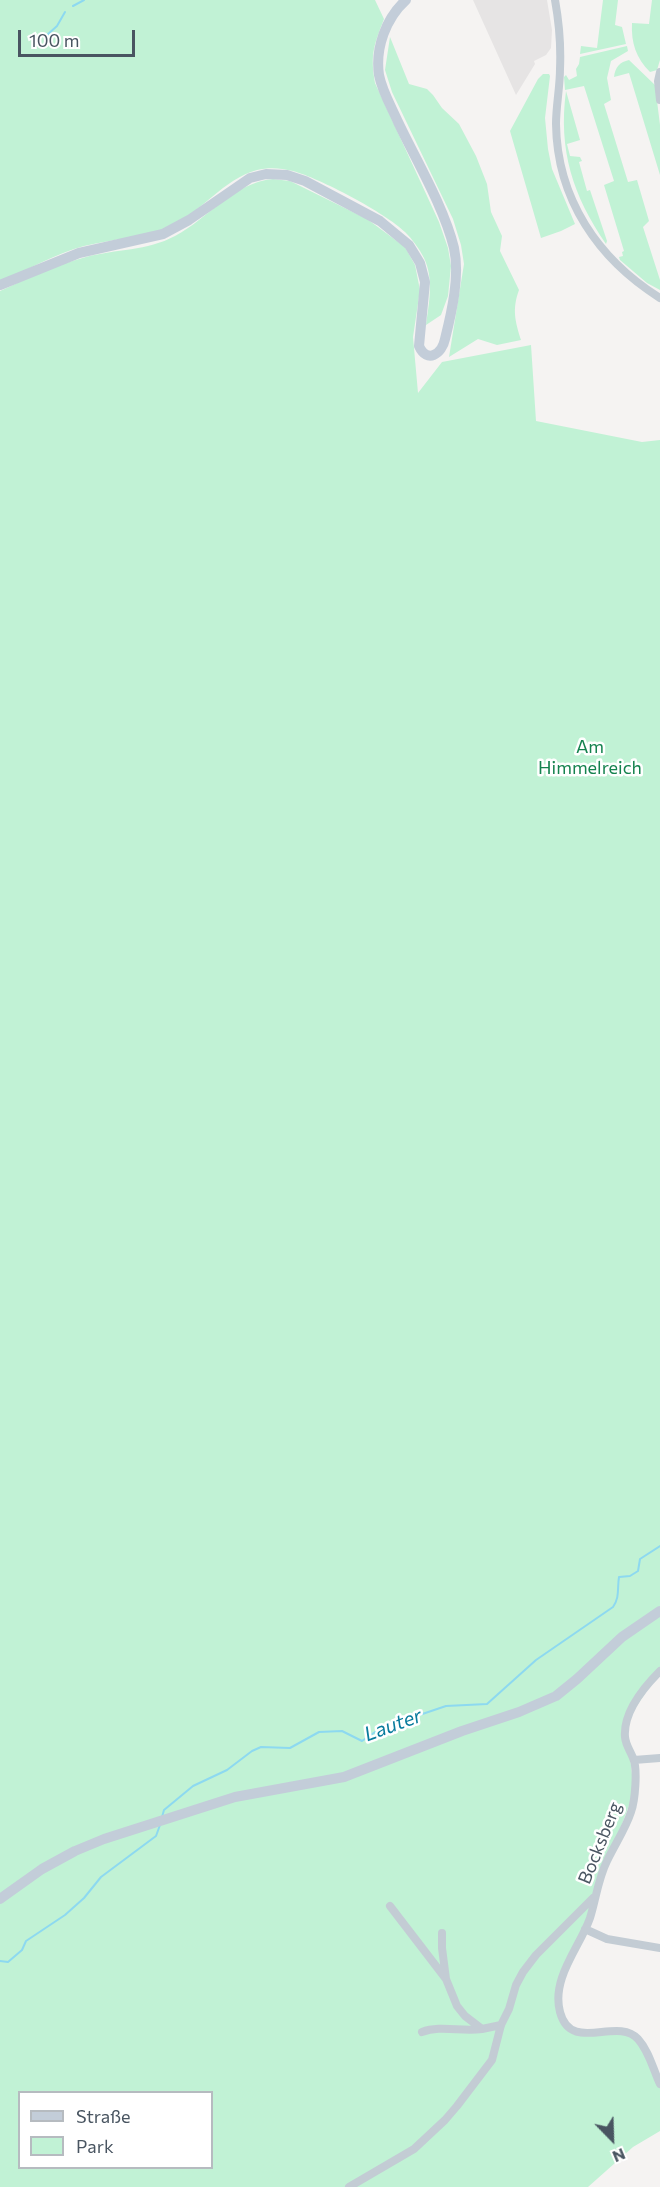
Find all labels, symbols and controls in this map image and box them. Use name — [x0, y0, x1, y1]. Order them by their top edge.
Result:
scale bar — [21, 18, 138, 56]
text: 100 m — [29, 29, 79, 51]
park label: Am Himmelreich — [538, 736, 642, 778]
water label: Lauter — [361, 1704, 425, 1746]
street label: Bocksberg — [574, 1799, 626, 1887]
legend — [18, 2091, 213, 2169]
text: Straße — [76, 2105, 131, 2127]
north arrow — [582, 2109, 642, 2169]
text: Park — [76, 2135, 114, 2157]
text: N — [610, 2145, 628, 2167]

